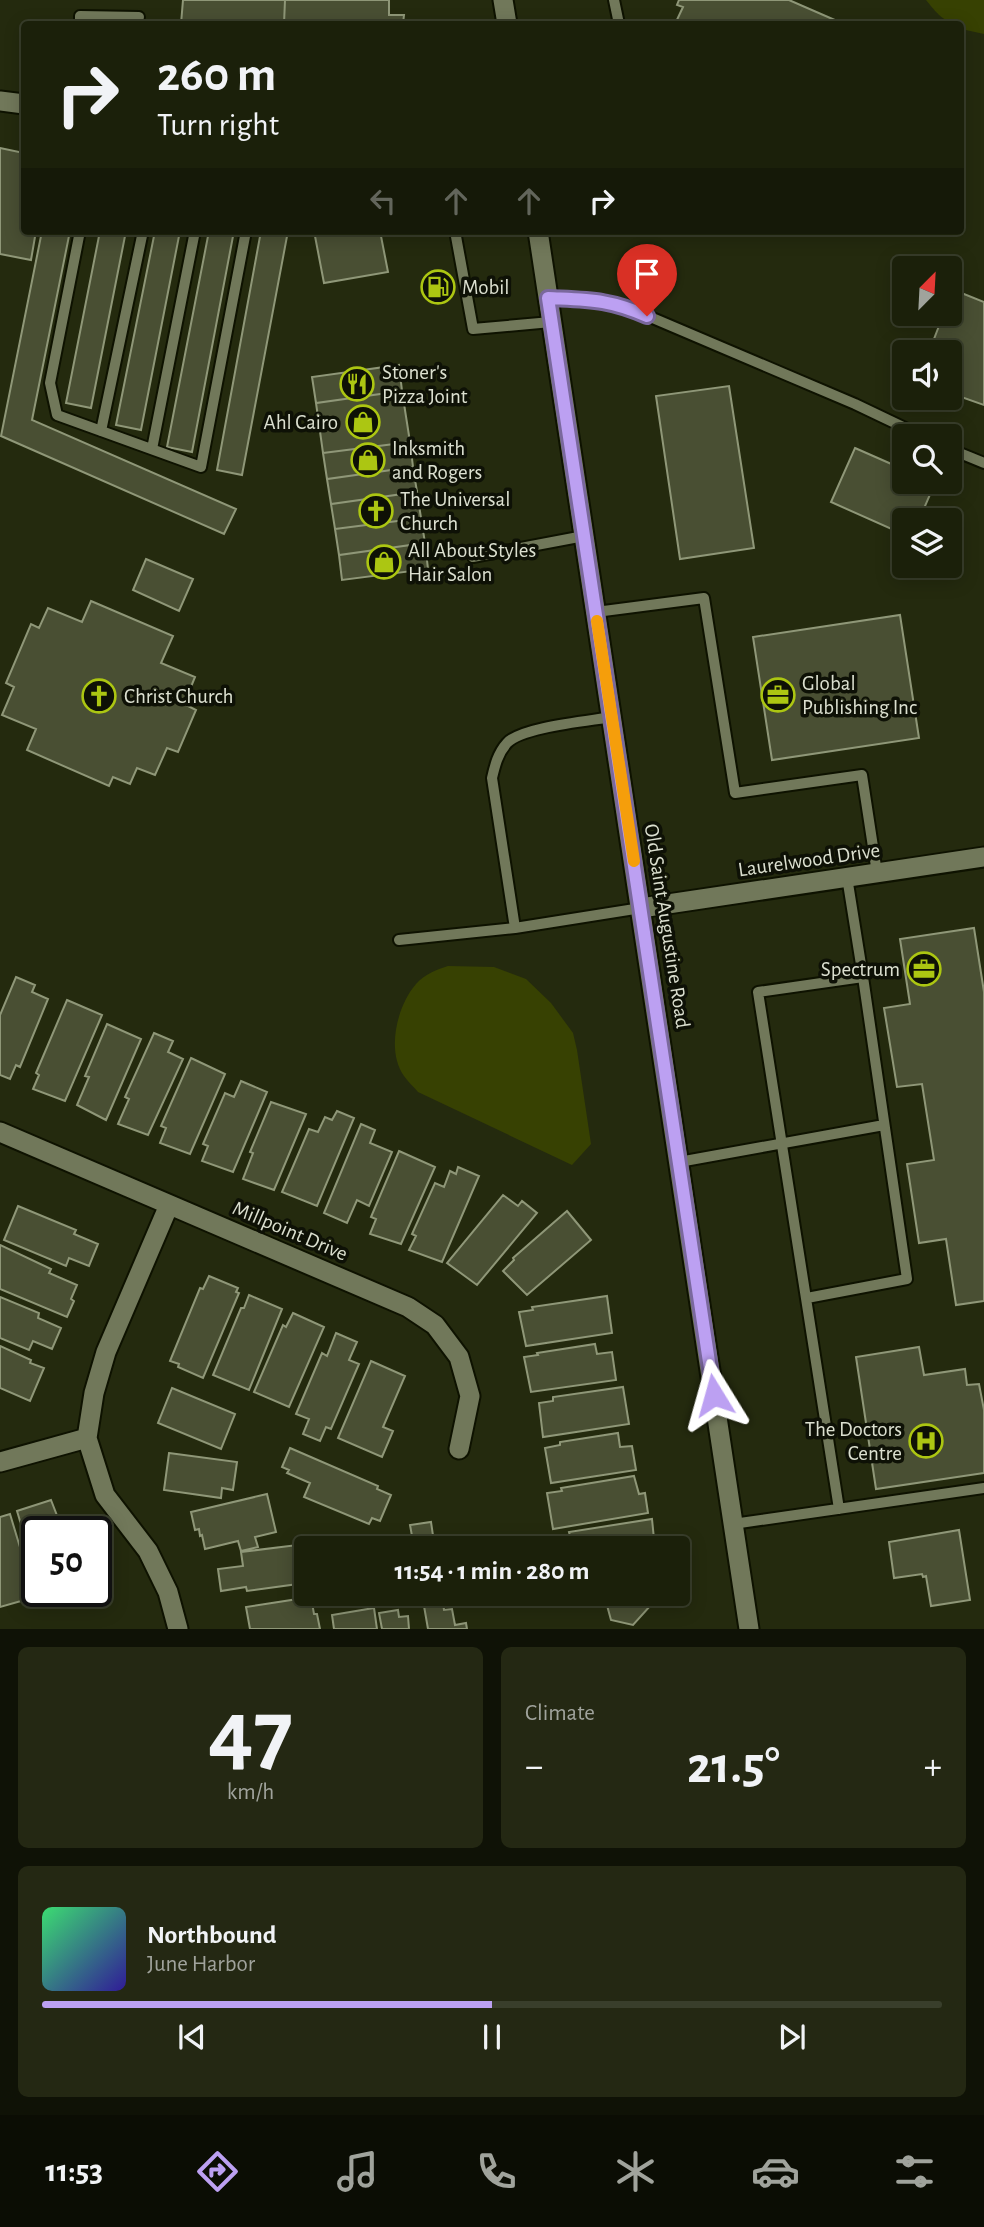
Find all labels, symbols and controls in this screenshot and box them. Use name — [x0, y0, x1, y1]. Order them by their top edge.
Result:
icon: right — [42, 49, 133, 140]
text: 260 m — [157, 51, 276, 100]
text: Turn right — [157, 109, 279, 141]
icon: left — [364, 182, 402, 220]
icon: ahead — [437, 182, 475, 220]
icon: ahead — [510, 182, 548, 220]
icon: right — [583, 182, 621, 220]
pin — [617, 244, 677, 316]
icon: arrive — [628, 255, 666, 293]
north arrow — [892, 256, 962, 326]
map controls — [892, 256, 962, 578]
fuel station icon: Mobil — [419, 268, 457, 306]
place label: Mobil — [462, 277, 510, 298]
button: sound — [892, 340, 962, 410]
place label: Stoner's Pizza Joint — [382, 362, 468, 407]
restaurant icon: Stoner's Pizza Joint — [338, 365, 376, 403]
shop icon: Ahl Cairo — [344, 403, 382, 441]
place label: Ahl Cairo — [264, 412, 338, 433]
button: search — [892, 424, 962, 494]
place label: Inksmith and Rogers — [392, 438, 482, 483]
shop icon: Inksmith and Rogers — [349, 441, 387, 479]
place label: The Universal Church — [400, 489, 510, 534]
church icon: The Universal Church — [357, 492, 395, 530]
button: layers — [892, 508, 962, 578]
place label: All About Styles Hair Salon — [408, 540, 536, 585]
shop icon: All About Styles Hair Salon — [365, 543, 403, 581]
place label: Global Publishing Inc — [802, 673, 917, 718]
office icon: Global Publishing Inc — [759, 676, 797, 714]
church icon: Christ Church — [80, 677, 118, 715]
place label: Christ Church — [124, 686, 234, 707]
street label: Old Saint Augustine Road — [640, 822, 694, 1030]
street label: Laurelwood Drive — [737, 840, 881, 880]
office icon: Spectrum — [905, 950, 943, 988]
place label: Spectrum — [821, 959, 900, 980]
street label: Millpoint Drive — [229, 1197, 351, 1265]
position arrow — [677, 1358, 751, 1432]
place label: The Doctors Centre — [805, 1419, 902, 1464]
hospital icon: The Doctors Centre — [907, 1422, 945, 1460]
speed limit sign: 50 — [21, 1516, 112, 1607]
text: 11:54 · 1 min · 280 m — [395, 1558, 589, 1584]
text: 47 — [208, 1688, 293, 1779]
text: Climate — [525, 1702, 595, 1725]
text: 21.5° — [687, 1740, 780, 1792]
text: − — [525, 1748, 543, 1786]
text: + — [924, 1748, 942, 1786]
text: km/h — [227, 1781, 274, 1804]
text: Northbound — [147, 1922, 276, 1948]
text: June Harbor — [147, 1953, 255, 1976]
icon: previous — [173, 2018, 211, 2056]
icon: pause — [473, 2018, 511, 2056]
icon: next — [773, 2018, 811, 2056]
icon: directions — [193, 2147, 242, 2196]
icon: music — [333, 2147, 382, 2196]
icon: phone — [472, 2147, 521, 2196]
icon: climate — [611, 2147, 660, 2196]
icon: car — [751, 2147, 800, 2196]
icon: filters — [890, 2147, 939, 2196]
text: 11:53 — [45, 2155, 103, 2187]

